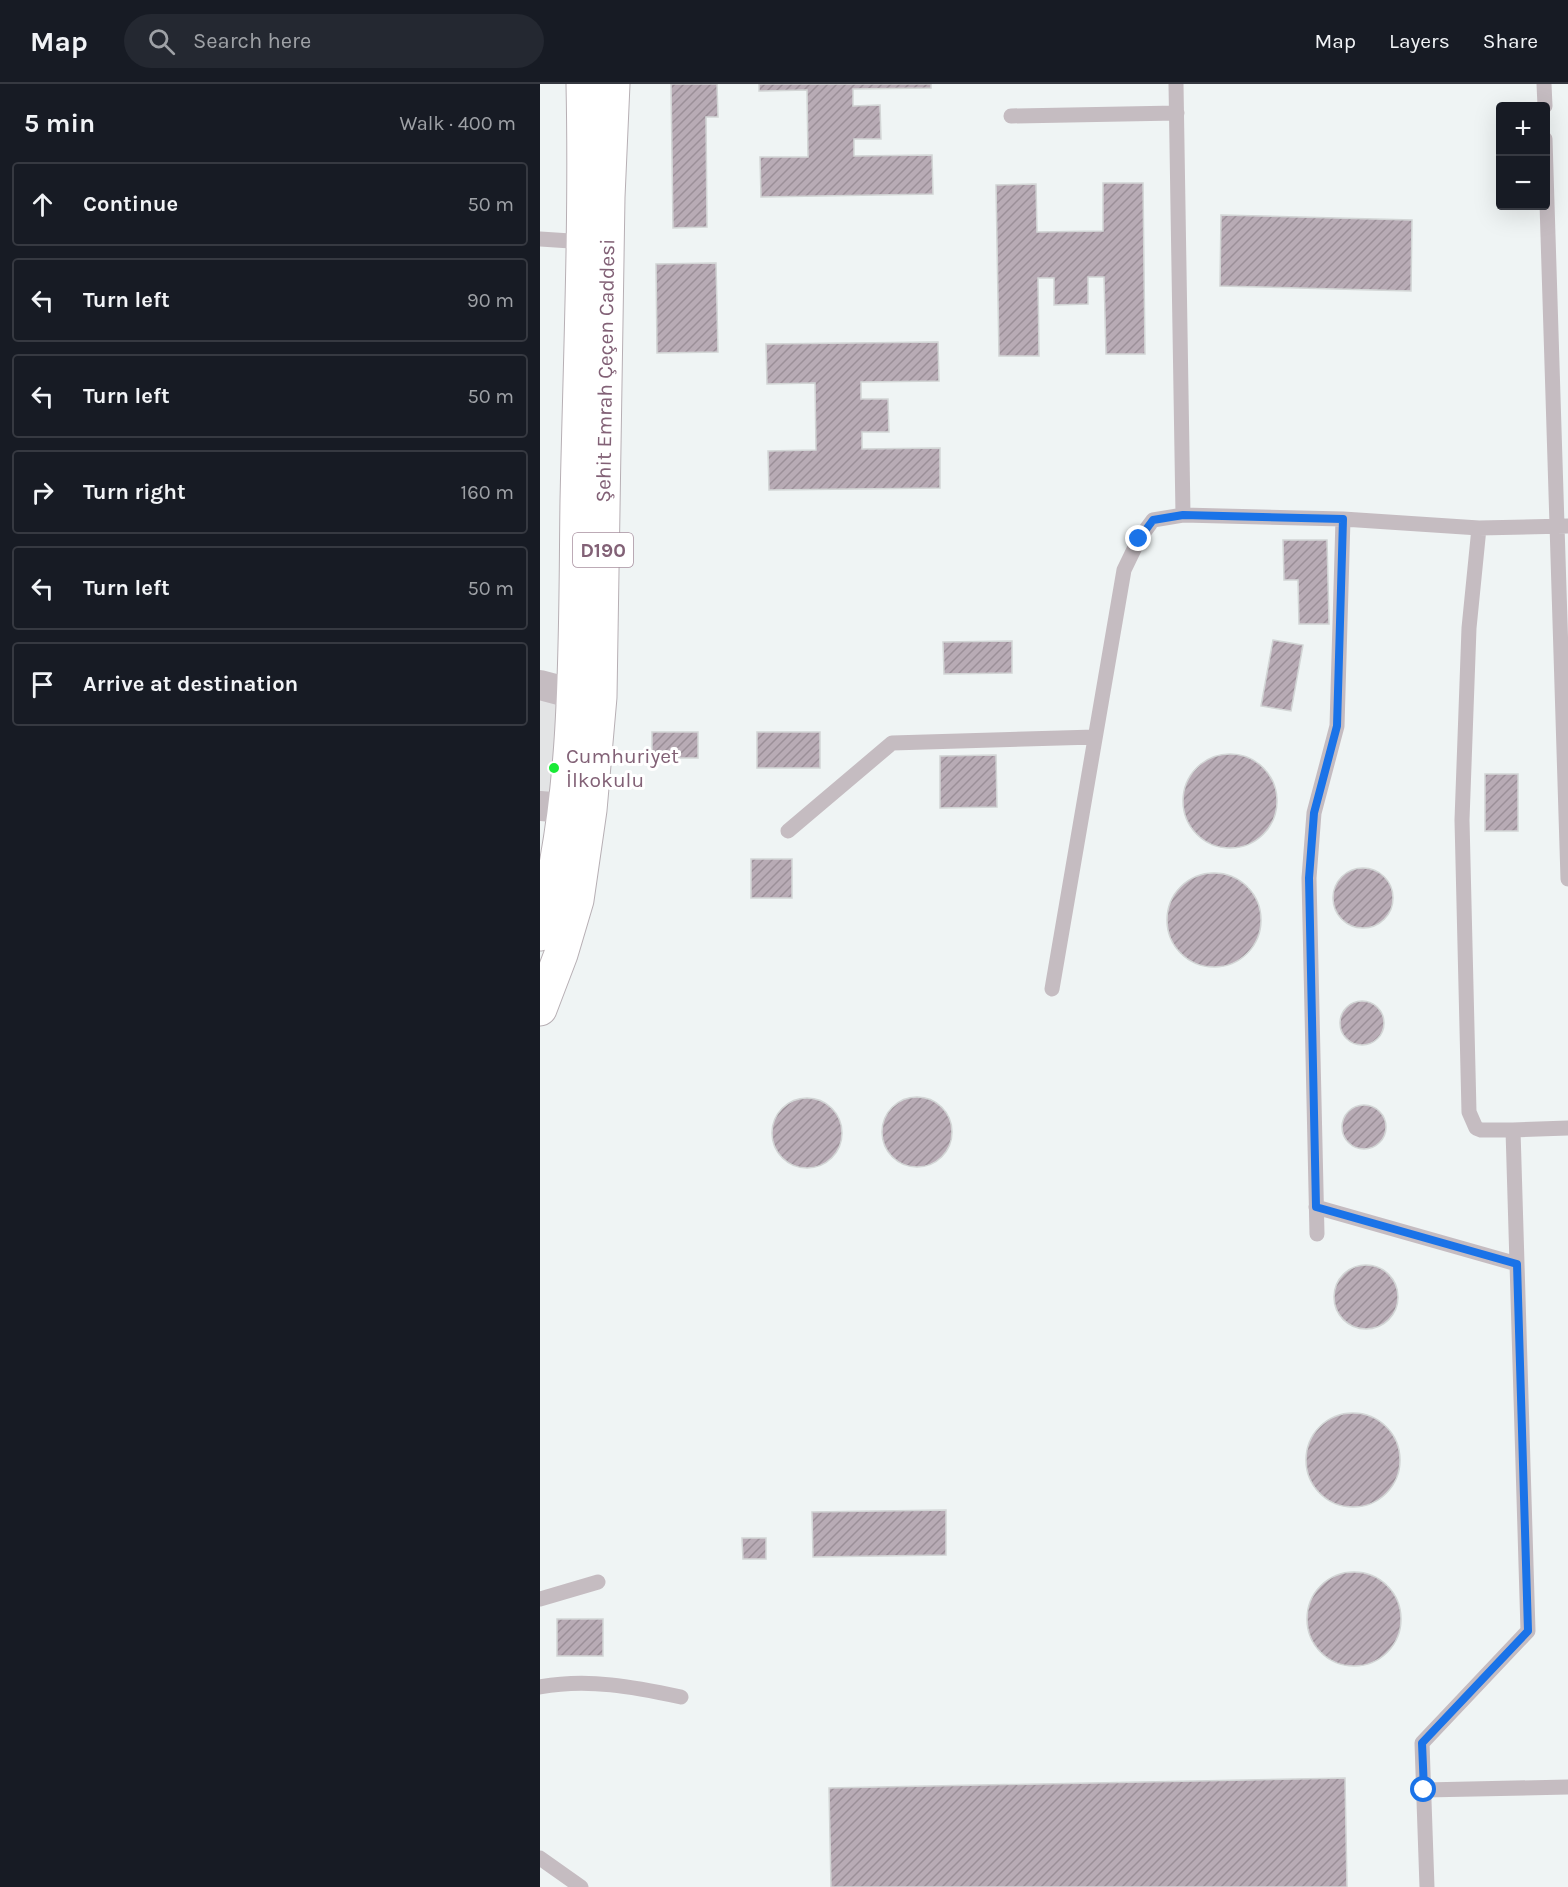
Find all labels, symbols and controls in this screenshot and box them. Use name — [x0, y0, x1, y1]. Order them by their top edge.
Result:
search box — [124, 14, 544, 68]
text: Map — [30, 25, 88, 58]
icon: search — [145, 25, 178, 58]
text: Search here — [193, 28, 311, 54]
text: Map — [1314, 29, 1356, 53]
text: Layers — [1389, 29, 1450, 53]
text: Share — [1483, 29, 1538, 53]
map controls — [1496, 102, 1550, 210]
button: + — [1496, 102, 1550, 156]
text: 5 min — [24, 108, 95, 139]
text: Walk · 400 m — [399, 112, 516, 135]
button: − — [1496, 156, 1550, 210]
icon: ahead — [26, 188, 59, 221]
text: Continue — [83, 191, 178, 217]
text: 50 m — [467, 193, 514, 216]
street label: Şehit Emrah Çeçen Caddesi — [591, 238, 619, 503]
icon: left — [26, 284, 59, 317]
text: Turn left — [83, 287, 170, 313]
text: 90 m — [467, 289, 514, 312]
icon: left — [26, 380, 59, 413]
text: Turn left — [83, 383, 170, 409]
text: 50 m — [467, 385, 514, 408]
icon: right — [26, 476, 59, 509]
text: Turn right — [83, 479, 186, 505]
text: 160 m — [461, 481, 514, 504]
route end — [1125, 525, 1151, 551]
road number: D190 — [573, 533, 633, 567]
icon: left — [26, 572, 59, 605]
text: Turn left — [83, 575, 170, 601]
text: 50 m — [467, 577, 514, 600]
icon: arrive — [26, 668, 59, 701]
text: Arrive at destination — [83, 671, 298, 697]
place label: Cumhuriyet İlkokulu — [566, 744, 679, 792]
marker: Cumhuriyet İlkokulu — [547, 761, 561, 775]
route start — [1410, 1776, 1436, 1802]

